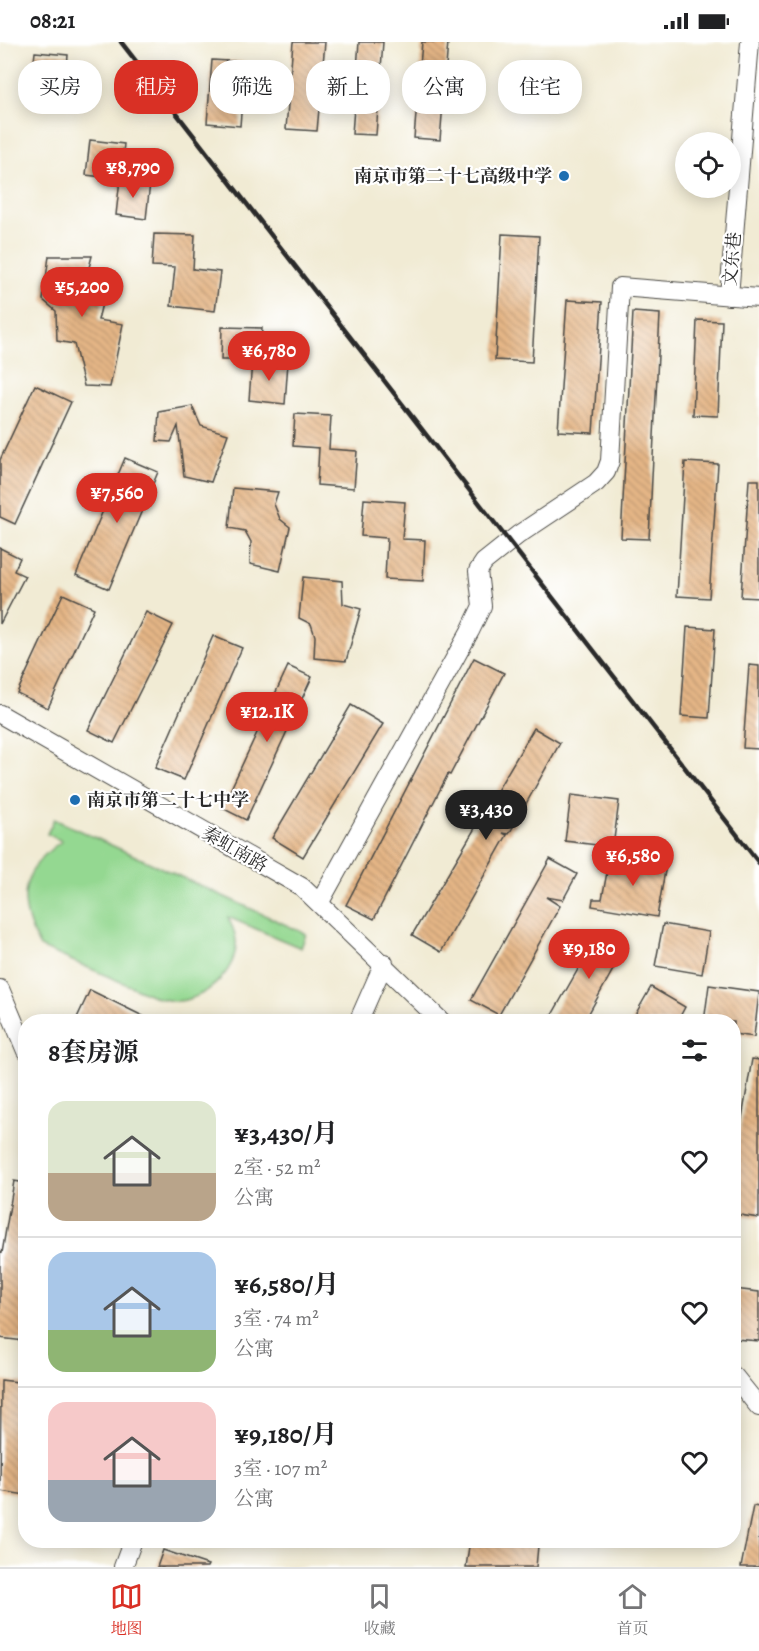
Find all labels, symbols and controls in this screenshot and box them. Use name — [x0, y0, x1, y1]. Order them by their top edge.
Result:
text: 08:21 — [30, 6, 75, 36]
chip: 买房 — [18, 60, 102, 114]
chip: 租房 — [114, 60, 198, 114]
chip: 筛选 — [210, 60, 294, 114]
chip: 新上 — [306, 60, 390, 114]
chip: 公寓 — [402, 60, 486, 114]
chip: 住宅 — [498, 60, 582, 114]
map controls — [675, 132, 741, 198]
button: locate — [675, 132, 741, 198]
pin: ¥8,790 — [84, 148, 182, 199]
text: ¥8,790 — [106, 154, 160, 181]
place label: 南京市第二十七高级中学 — [354, 164, 552, 188]
marker: 南京市第二十七高级中学 — [557, 169, 571, 183]
street label: 文东巷 — [718, 231, 746, 287]
pin: ¥5,200 — [33, 267, 131, 318]
text: ¥5,200 — [54, 273, 110, 300]
pin: ¥6,780 — [220, 331, 318, 382]
text: ¥6,780 — [242, 337, 296, 364]
pin: ¥7,560 — [68, 473, 166, 524]
text: ¥7,560 — [90, 479, 144, 506]
pin: ¥12.1K — [218, 692, 316, 743]
text: ¥12.1K — [240, 698, 294, 725]
place label: 南京市第二十七中学 — [87, 788, 249, 812]
pin: ¥3,430 — [437, 790, 535, 841]
marker: 南京市第二十七中学 — [68, 793, 82, 807]
text: ¥3,430 — [459, 796, 513, 823]
street label: 秦虹南路 — [198, 821, 272, 877]
pin: ¥6,580 — [584, 836, 682, 887]
text: ¥6,580 — [606, 842, 660, 869]
pin: ¥9,180 — [540, 929, 638, 980]
text: ¥9,180 — [563, 935, 615, 962]
icon: filters — [678, 1034, 711, 1067]
text: 8套房源 — [48, 1035, 138, 1070]
text: ¥3,430/月 — [234, 1116, 338, 1151]
icon: home — [96, 1125, 168, 1197]
icon: heart — [678, 1145, 711, 1178]
text: 2室 · 52 m² — [234, 1154, 321, 1181]
text: 公寓 — [234, 1184, 274, 1211]
text: ¥6,580/月 — [234, 1267, 339, 1302]
icon: home — [96, 1276, 168, 1348]
icon: heart — [678, 1296, 711, 1329]
text: 3室 · 74 m² — [234, 1305, 319, 1332]
text: 公寓 — [234, 1335, 274, 1362]
text: ¥9,180/月 — [234, 1417, 337, 1452]
icon: home — [96, 1426, 168, 1498]
icon: heart — [678, 1446, 711, 1479]
text: 3室 · 107 m² — [234, 1455, 327, 1482]
text: 公寓 — [234, 1485, 274, 1512]
tab: 地图 — [110, 1580, 143, 1640]
tab: 收藏 — [363, 1580, 396, 1640]
tab: 首页 — [616, 1580, 649, 1640]

